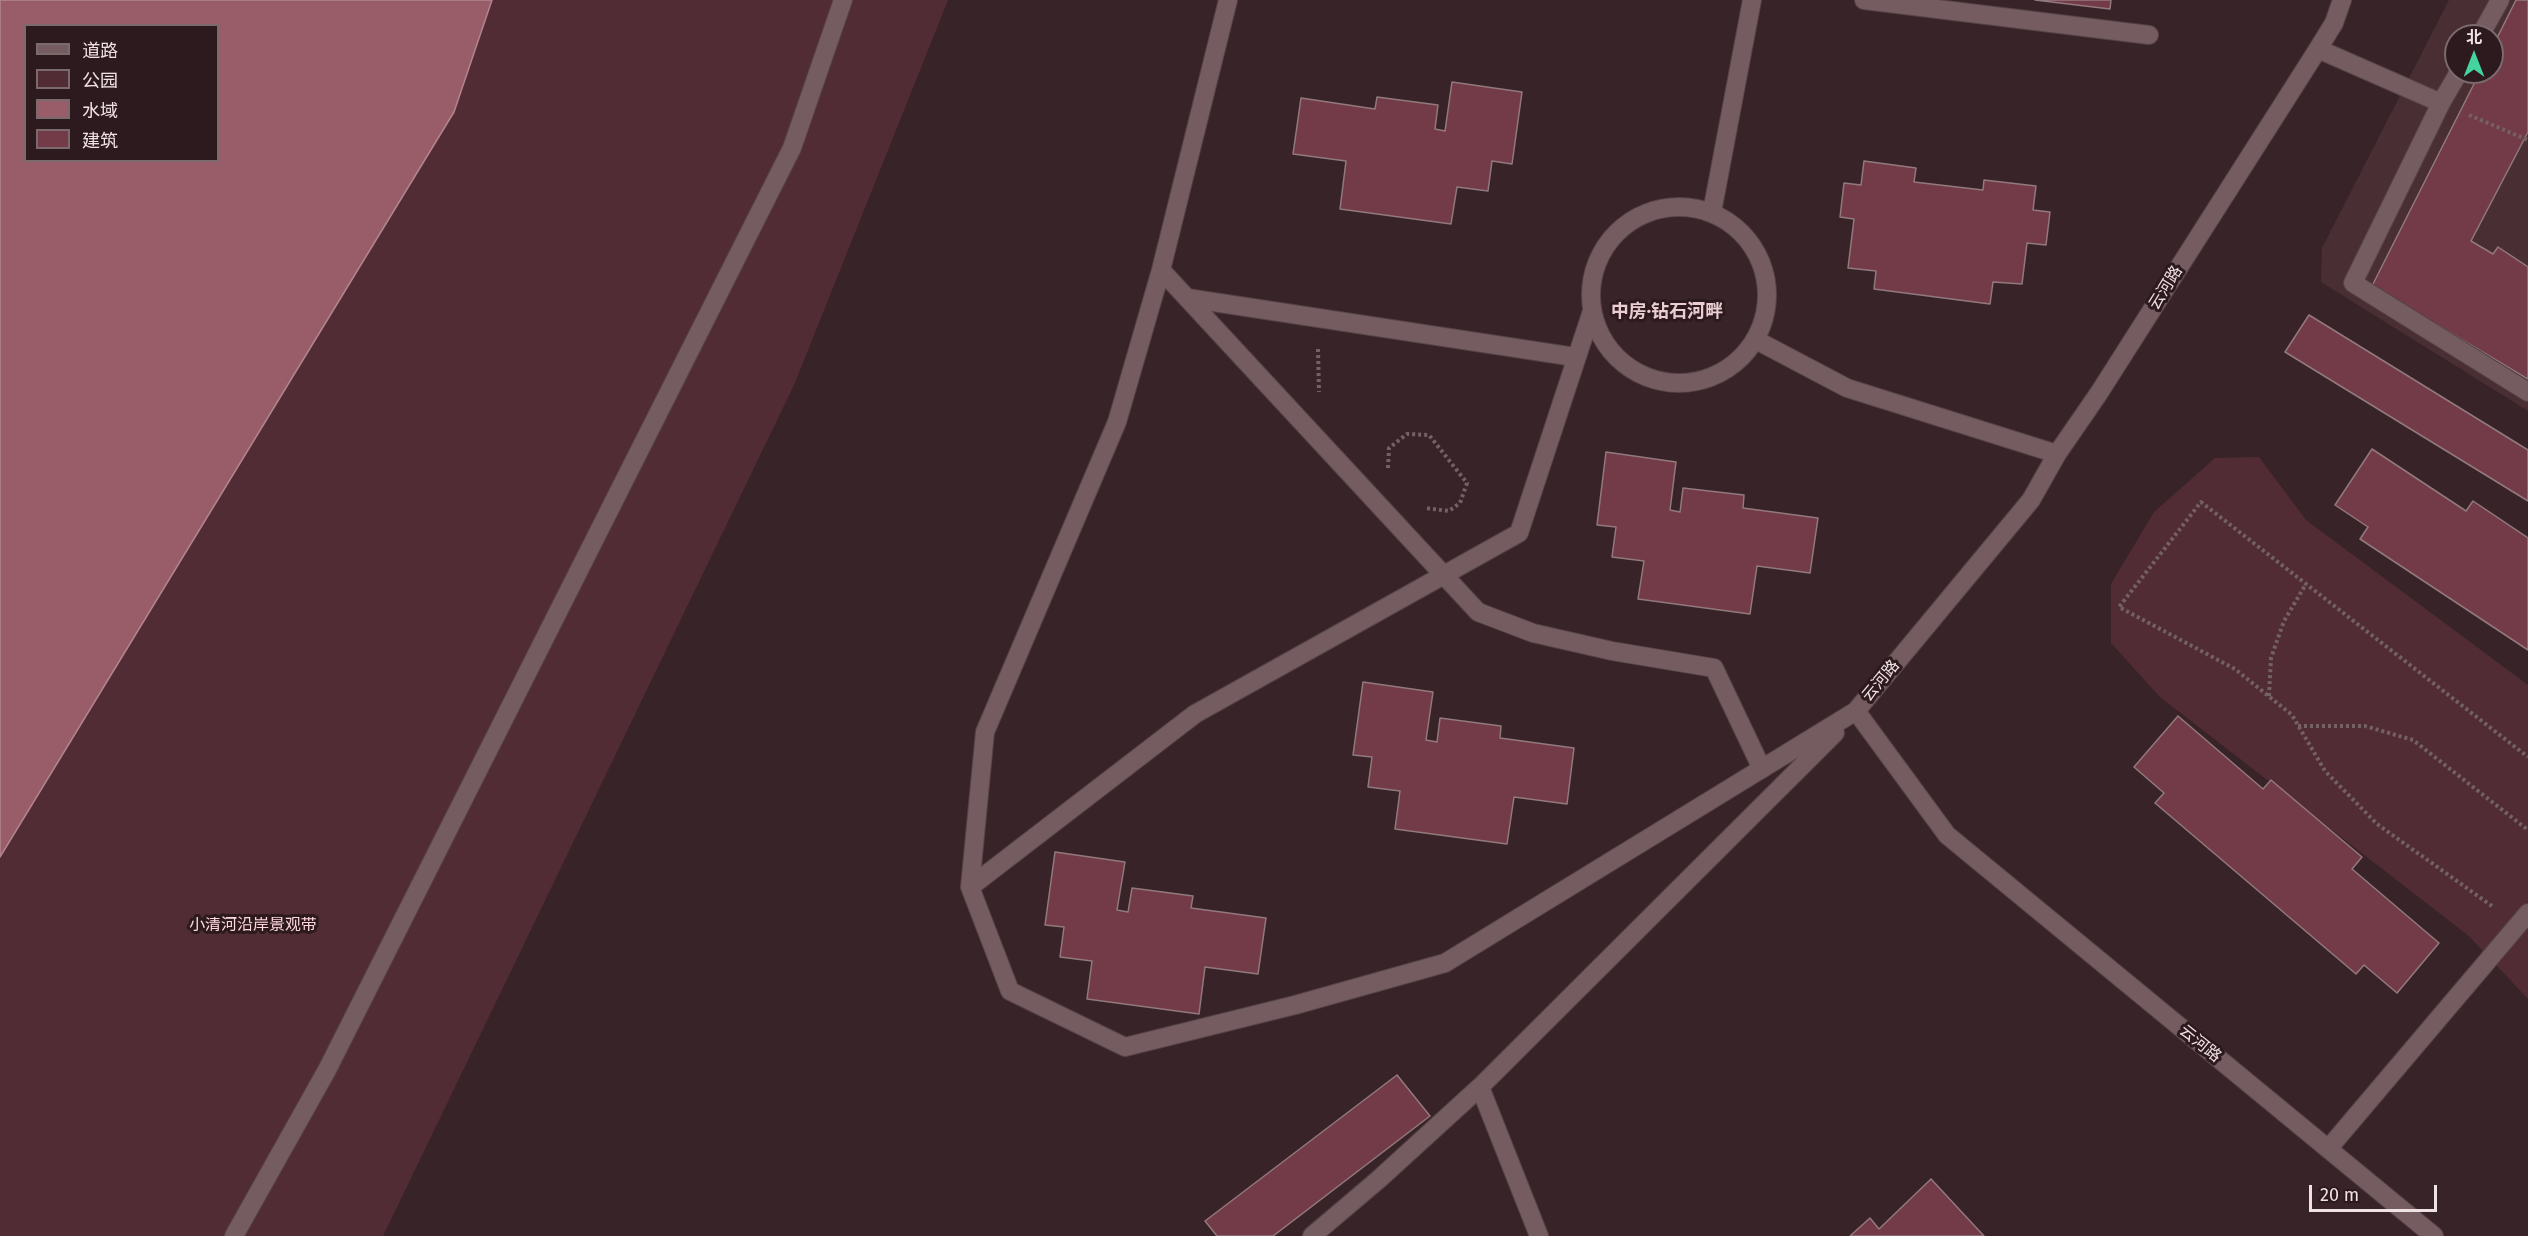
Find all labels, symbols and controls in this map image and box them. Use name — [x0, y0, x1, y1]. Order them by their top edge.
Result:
legend — [24, 24, 219, 162]
north arrow — [2444, 24, 2504, 84]
text: 北 — [2466, 28, 2482, 47]
text: 道路 — [82, 40, 118, 62]
text: 公园 — [82, 70, 118, 92]
text: 水域 — [82, 100, 118, 122]
text: 建筑 — [82, 130, 118, 152]
street label: 云河路 — [2145, 263, 2187, 313]
district label: 中房·钻石河畔 — [1611, 301, 1723, 323]
street label: 云河路 — [1858, 656, 1904, 706]
park label: 小清河沿岸景观带 — [189, 916, 317, 936]
street label: 云河路 — [2175, 1021, 2225, 1067]
scale bar — [2312, 1173, 2440, 1211]
text: 20 m — [2320, 1184, 2359, 1206]

